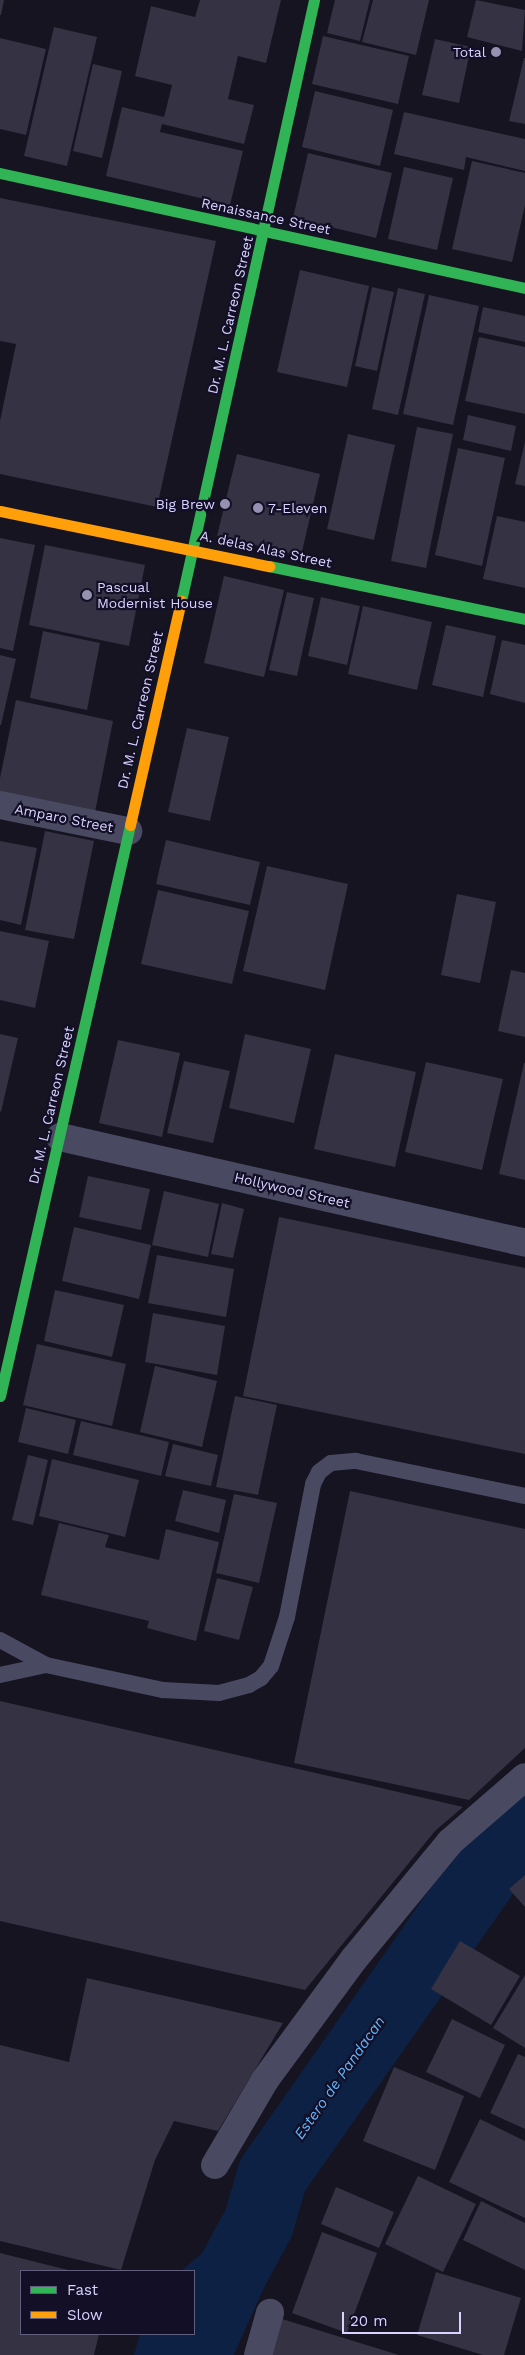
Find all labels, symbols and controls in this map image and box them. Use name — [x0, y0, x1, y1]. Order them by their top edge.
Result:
place label: Total — [453, 44, 486, 60]
marker: Total — [490, 46, 502, 58]
street label: Renaissance Street — [200, 194, 332, 238]
street label: Dr. M. L. Carreon Street — [204, 235, 256, 395]
place label: Big Brew — [156, 496, 215, 512]
marker: Big Brew — [219, 498, 231, 510]
place label: 7-Eleven — [268, 500, 327, 516]
marker: 7-Eleven — [252, 502, 264, 514]
street label: A. delas Alas Street — [198, 527, 334, 571]
place label: Pascual Modernist House — [97, 579, 213, 612]
marker: Pascual Modernist House — [81, 589, 93, 601]
street label: Dr. M. L. Carreon Street — [114, 630, 166, 790]
street label: Amparo Street — [13, 800, 115, 836]
street label: Dr. M. L. Carreon Street — [25, 1025, 77, 1185]
street label: Hollywood Street — [233, 1169, 351, 1211]
water label: Estero de Pandacan — [291, 2013, 389, 2143]
legend — [20, 2270, 195, 2335]
text: Fast — [67, 2281, 98, 2299]
scale bar — [345, 2302, 464, 2334]
text: Slow — [67, 2306, 103, 2324]
text: 20 m — [350, 2312, 388, 2330]

